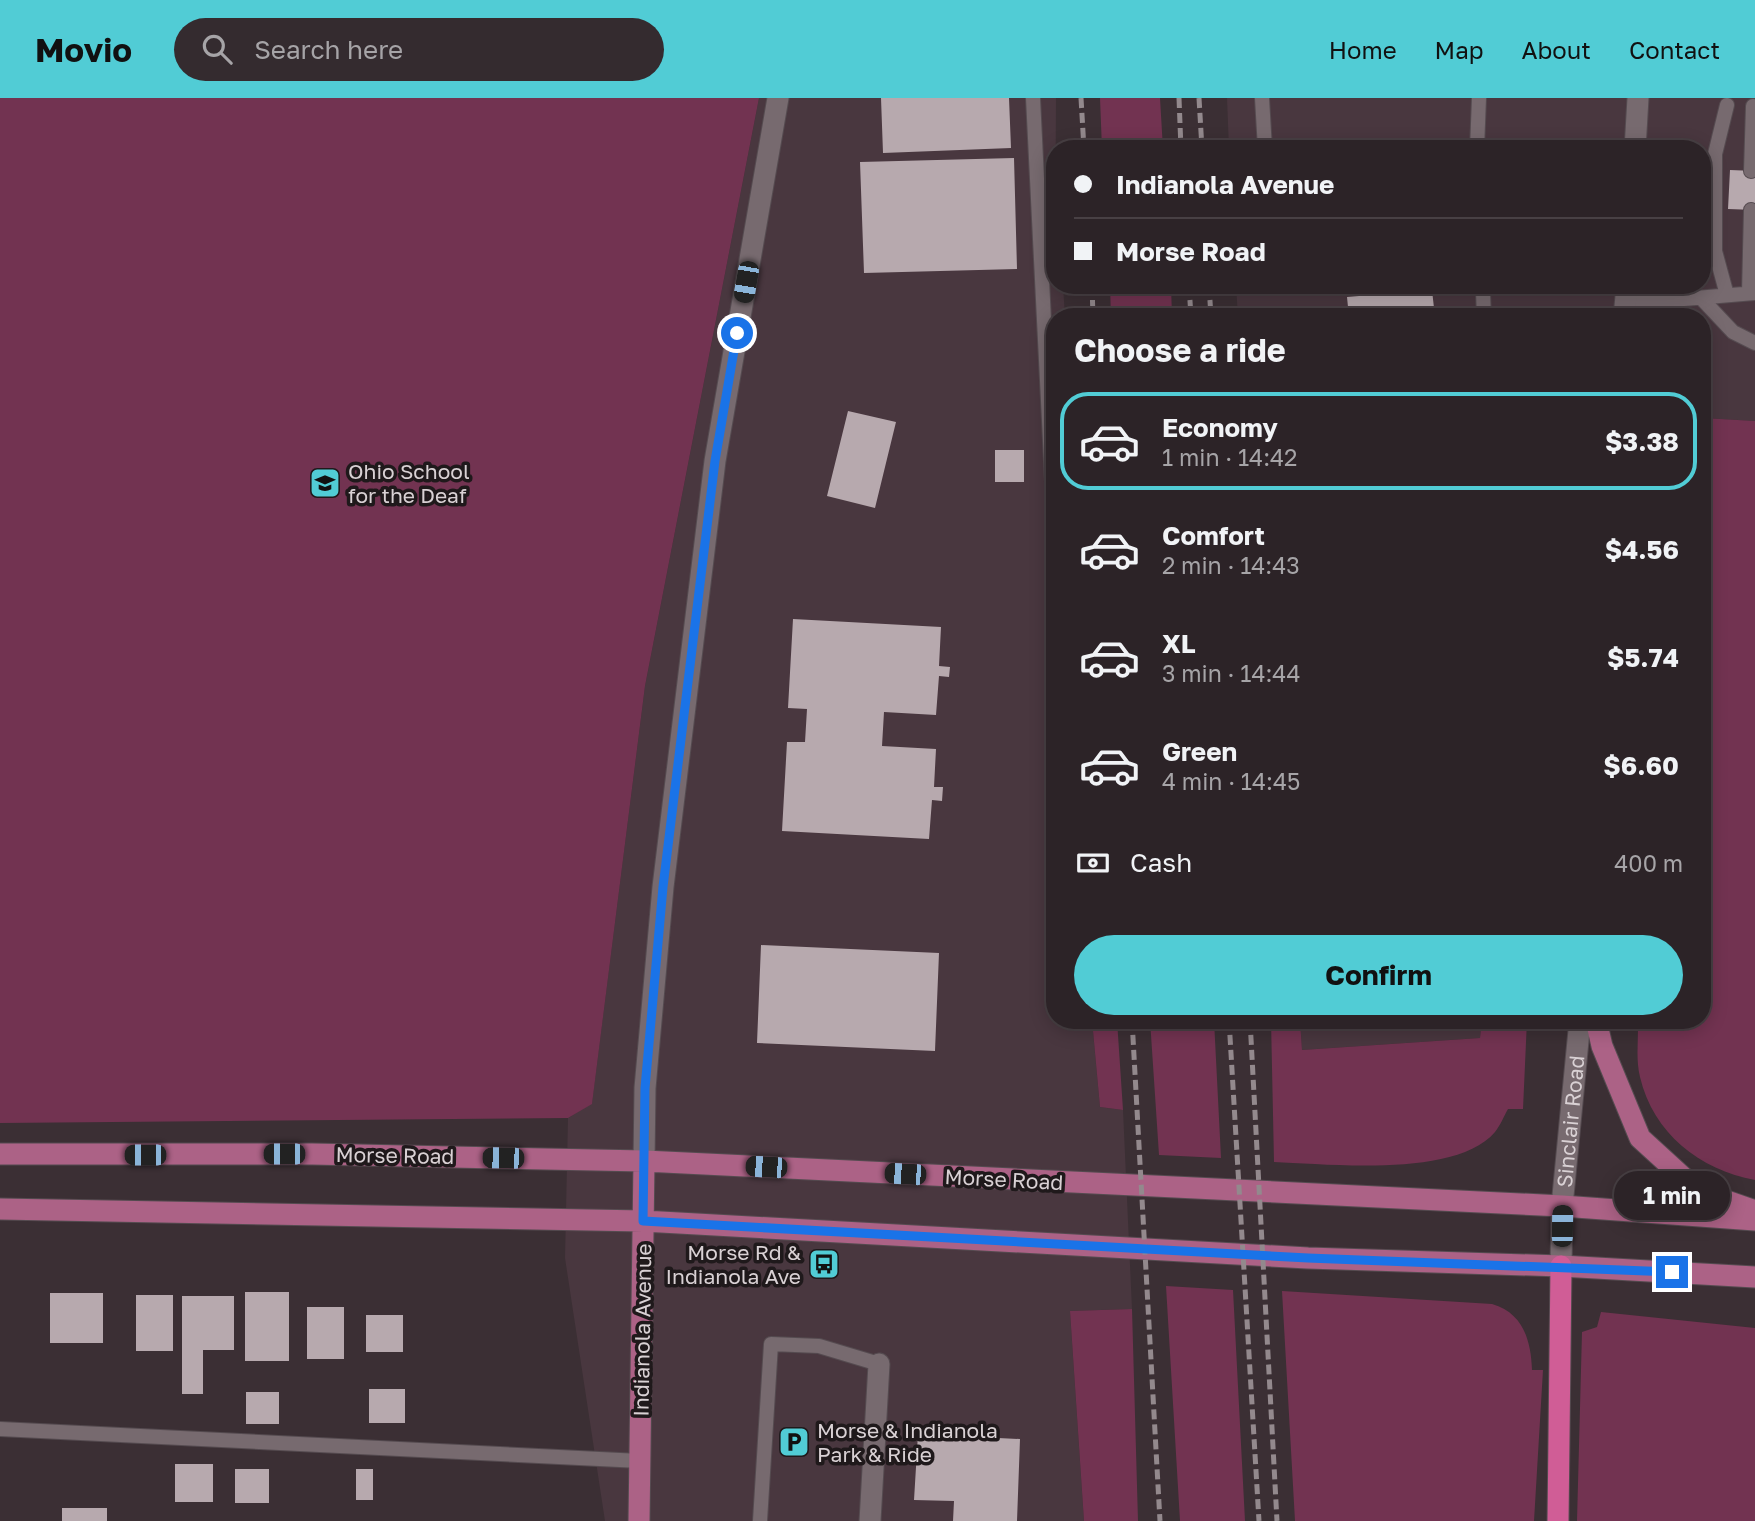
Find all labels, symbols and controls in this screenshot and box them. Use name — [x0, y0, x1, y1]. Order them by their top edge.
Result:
search box — [174, 18, 664, 81]
text: Movio — [35, 30, 132, 69]
icon: search — [198, 30, 236, 68]
text: Search here — [254, 34, 403, 65]
text: Home — [1329, 35, 1397, 64]
text: Map — [1435, 35, 1484, 64]
text: About — [1522, 35, 1591, 64]
text: Contact — [1629, 35, 1720, 64]
text: Indianola Avenue — [1116, 169, 1334, 200]
text: Morse Road — [1116, 236, 1266, 267]
car — [733, 259, 760, 305]
route start — [721, 317, 753, 349]
text: Choose a ride — [1074, 331, 1286, 369]
icon: car — [1078, 410, 1141, 473]
text: Economy — [1162, 412, 1278, 443]
text: $3.38 — [1605, 426, 1679, 457]
text: 1 min · 14:42 — [1162, 443, 1297, 471]
place label: Ohio School for the Deaf — [348, 458, 470, 508]
school or university icon: Ohio School for the Deaf — [308, 466, 342, 500]
icon: car — [1078, 518, 1141, 581]
text: Comfort — [1162, 520, 1265, 551]
text: $4.56 — [1605, 534, 1679, 565]
text: 2 min · 14:43 — [1162, 551, 1300, 579]
icon: car — [1078, 626, 1141, 689]
text: XL — [1162, 628, 1196, 659]
text: $5.74 — [1607, 642, 1679, 673]
text: 3 min · 14:44 — [1162, 659, 1300, 687]
icon: car — [1078, 734, 1141, 797]
text: Green — [1162, 736, 1237, 767]
text: $6.60 — [1603, 750, 1679, 781]
text: 4 min · 14:45 — [1162, 767, 1300, 795]
icon: cash — [1074, 844, 1112, 882]
text: Cash — [1130, 847, 1192, 878]
text: 400 m — [1614, 849, 1683, 877]
button: Confirm — [1074, 935, 1683, 1015]
street label: Sinclair Road — [1551, 1054, 1590, 1189]
street label: Morse Road — [335, 1141, 455, 1169]
car — [264, 1144, 306, 1165]
car — [125, 1145, 167, 1166]
car — [482, 1147, 525, 1169]
car — [745, 1155, 788, 1179]
car — [884, 1162, 927, 1186]
street label: Morse Road — [944, 1163, 1064, 1195]
callout: 1 min — [1614, 1170, 1730, 1220]
text: 1 min — [1643, 1181, 1701, 1209]
car — [1552, 1205, 1573, 1247]
place label: Morse Rd & Indianola Ave — [665, 1239, 801, 1289]
street label: Indianola Avenue — [627, 1243, 657, 1417]
bus stop icon: Morse Rd & Indianola Ave — [807, 1247, 841, 1281]
route end — [1656, 1256, 1688, 1288]
place label: Morse & Indianola Park & Ride — [817, 1417, 998, 1467]
parking icon: Morse & Indianola Park & Ride — [777, 1425, 811, 1459]

